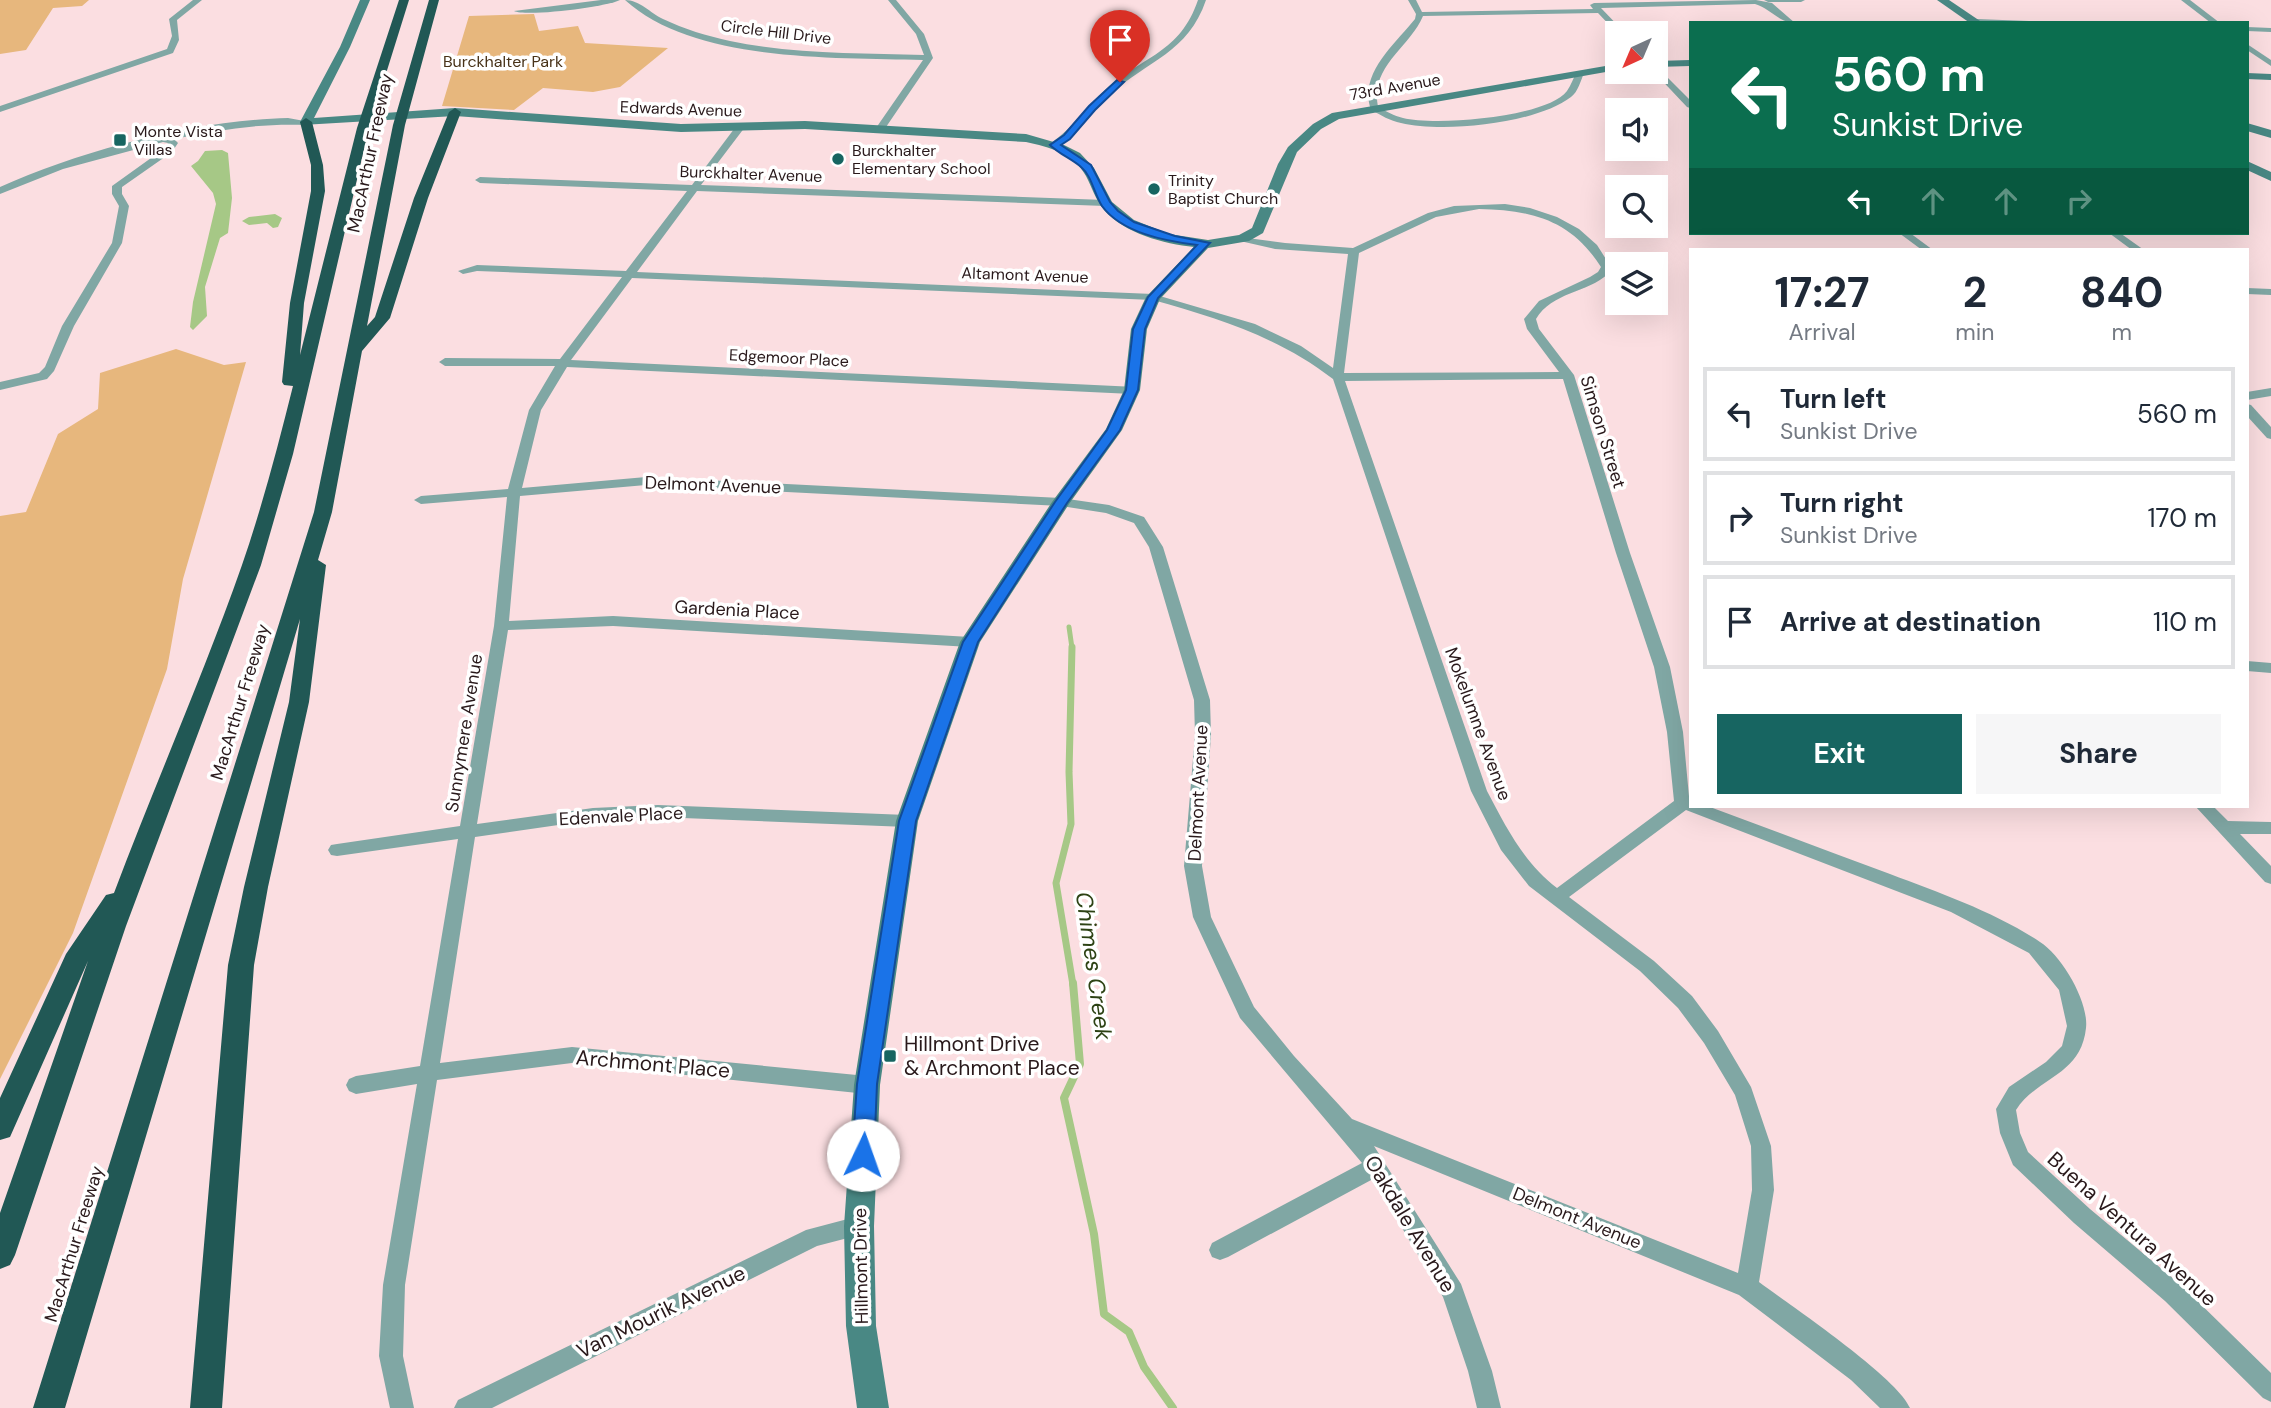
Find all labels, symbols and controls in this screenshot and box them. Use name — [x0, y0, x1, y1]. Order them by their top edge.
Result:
pin — [1090, 10, 1150, 82]
street label: Circle Hill Drive — [720, 15, 832, 49]
icon: arrive — [1101, 21, 1139, 59]
north arrow — [1605, 21, 1668, 84]
map controls — [1605, 21, 1668, 315]
text: 560 m — [1832, 42, 1986, 106]
icon: left — [1717, 49, 1808, 140]
park label: Burckhalter Park — [443, 51, 563, 72]
street label: 73rd Avenue — [1348, 69, 1442, 105]
street label: MacArthur Freeway — [341, 71, 399, 235]
street label: Edwards Avenue — [620, 96, 742, 122]
button: sound — [1605, 98, 1668, 161]
text: Sunkist Drive — [1832, 104, 2023, 146]
place label: Monte Vista Villas — [134, 121, 223, 160]
marker: Monte Vista Villas — [112, 132, 128, 148]
place label: Burckhalter Elementary School — [852, 140, 990, 179]
marker: Burckhalter Elementary School — [830, 151, 846, 167]
street label: Burckhalter Avenue — [679, 161, 823, 187]
place label: Trinity Baptist Church — [1168, 170, 1278, 209]
button: search — [1605, 175, 1668, 238]
marker: Trinity Baptist Church — [1146, 181, 1162, 197]
icon: left — [1841, 182, 1879, 220]
icon: ahead — [1914, 182, 1952, 220]
icon: ahead — [1987, 182, 2025, 220]
icon: right — [2060, 182, 2098, 220]
button: layers — [1605, 252, 1668, 315]
street label: Altamont Avenue — [961, 262, 1089, 288]
text: 17:27 — [1775, 265, 1870, 320]
text: 2 — [1963, 265, 1987, 320]
text: 840 — [2080, 265, 2163, 320]
text: Arrival — [1789, 317, 1856, 347]
text: min — [1955, 317, 1994, 347]
text: m — [2111, 317, 2132, 347]
street label: Edgemoor Place — [729, 344, 849, 372]
street label: Simson Street — [1574, 373, 1632, 491]
text: Turn left — [1780, 382, 1887, 416]
icon: left — [1721, 395, 1759, 433]
text: 560 m — [2137, 397, 2217, 431]
text: Sunkist Drive — [1780, 416, 1917, 446]
street label: Delmont Avenue — [644, 471, 782, 499]
text: Turn right — [1780, 486, 1904, 520]
icon: right — [1721, 499, 1759, 537]
text: 170 m — [2148, 501, 2217, 535]
text: Sunkist Drive — [1780, 520, 1917, 550]
street label: Gardenia Place — [674, 595, 800, 625]
icon: arrive — [1721, 603, 1759, 641]
text: Arrive at destination — [1780, 605, 2041, 639]
text: 110 m — [2153, 605, 2217, 639]
street label: MacArthur Freeway — [205, 621, 275, 783]
street label: Mokelumne Avenue — [1439, 644, 1517, 804]
street label: Sunnymere Avenue — [440, 652, 488, 814]
button: Exit — [1717, 714, 1962, 794]
button: Share — [1976, 714, 2221, 794]
street label: Delmont Avenue — [1182, 724, 1214, 862]
street label: Edenvale Place — [558, 801, 684, 831]
water label: Chimes Creek — [1069, 890, 1119, 1042]
place label: Hillmont Drive & Archmont Place — [904, 1030, 1080, 1082]
street label: Archmont Place — [575, 1043, 731, 1085]
marker: Hillmont Drive & Archmont Place — [882, 1048, 898, 1064]
position arrow — [826, 1118, 900, 1192]
street label: Buena Ventura Avenue — [2041, 1145, 2223, 1313]
street label: Oakdale Avenue — [1358, 1150, 1462, 1298]
street label: MacArthur Freeway — [39, 1163, 109, 1325]
street label: Delmont Avenue — [1509, 1181, 1645, 1255]
street label: Hillmont Drive — [848, 1208, 874, 1324]
street label: Van Mourik Avenue — [572, 1259, 750, 1365]

